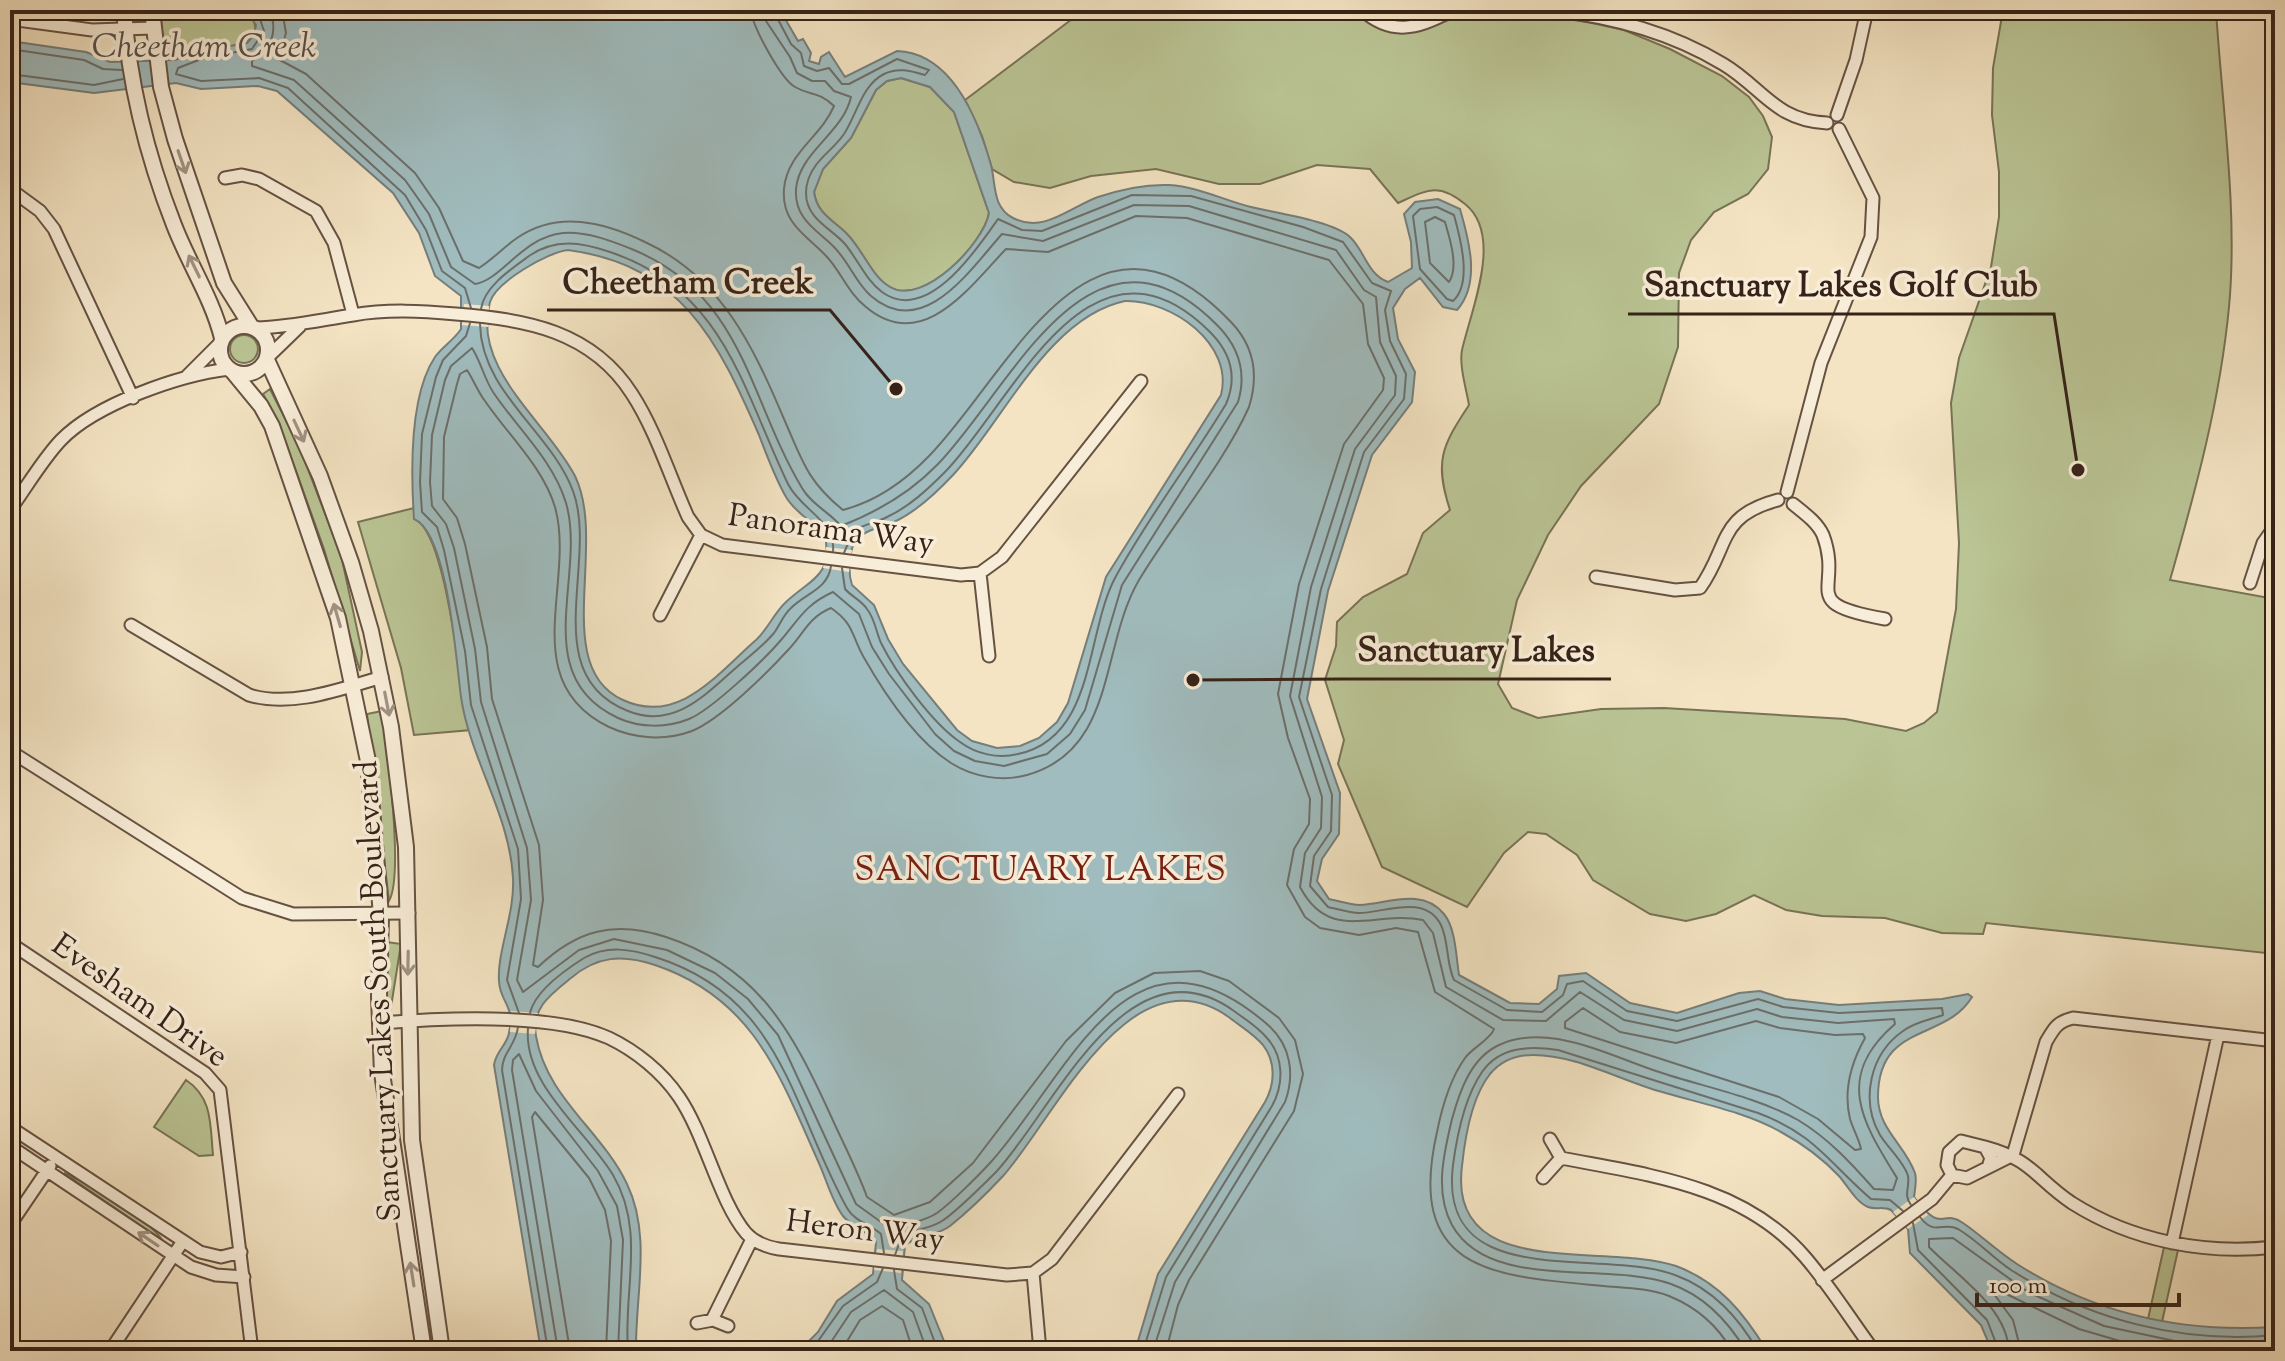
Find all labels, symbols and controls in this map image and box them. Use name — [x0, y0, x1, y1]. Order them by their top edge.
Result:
water label: Cheetham Creek — [92, 24, 316, 73]
one-way arrow — [176, 149, 191, 174]
callout: Cheetham Creek — [547, 252, 830, 310]
one-way arrow — [186, 254, 201, 278]
callout: Sanctuary Lakes Golf Club — [1628, 256, 2054, 314]
text: Cheetham Creek — [563, 260, 814, 309]
text: Sanctuary Lakes Golf Club — [1644, 263, 2038, 312]
one-way arrow — [292, 418, 307, 442]
street label: Panorama Way — [725, 494, 937, 568]
one-way arrow — [329, 602, 344, 628]
callout: Sanctuary Lakes — [1341, 621, 1611, 679]
text: Sanctuary Lakes — [1357, 628, 1595, 677]
one-way arrow — [380, 691, 395, 716]
street label: Sanctuary Lakes South Boulevard — [345, 759, 415, 1223]
district label: SANCTUARY LAKES — [854, 847, 1228, 896]
street label: Evesham Drive — [41, 924, 237, 1080]
one-way arrow — [400, 949, 416, 976]
street label: Heron Way — [783, 1199, 947, 1265]
one-way arrow — [137, 1231, 160, 1247]
scale bar — [1977, 1257, 2179, 1307]
one-way arrow — [403, 1262, 418, 1287]
text: 100 m — [1989, 1270, 2047, 1304]

